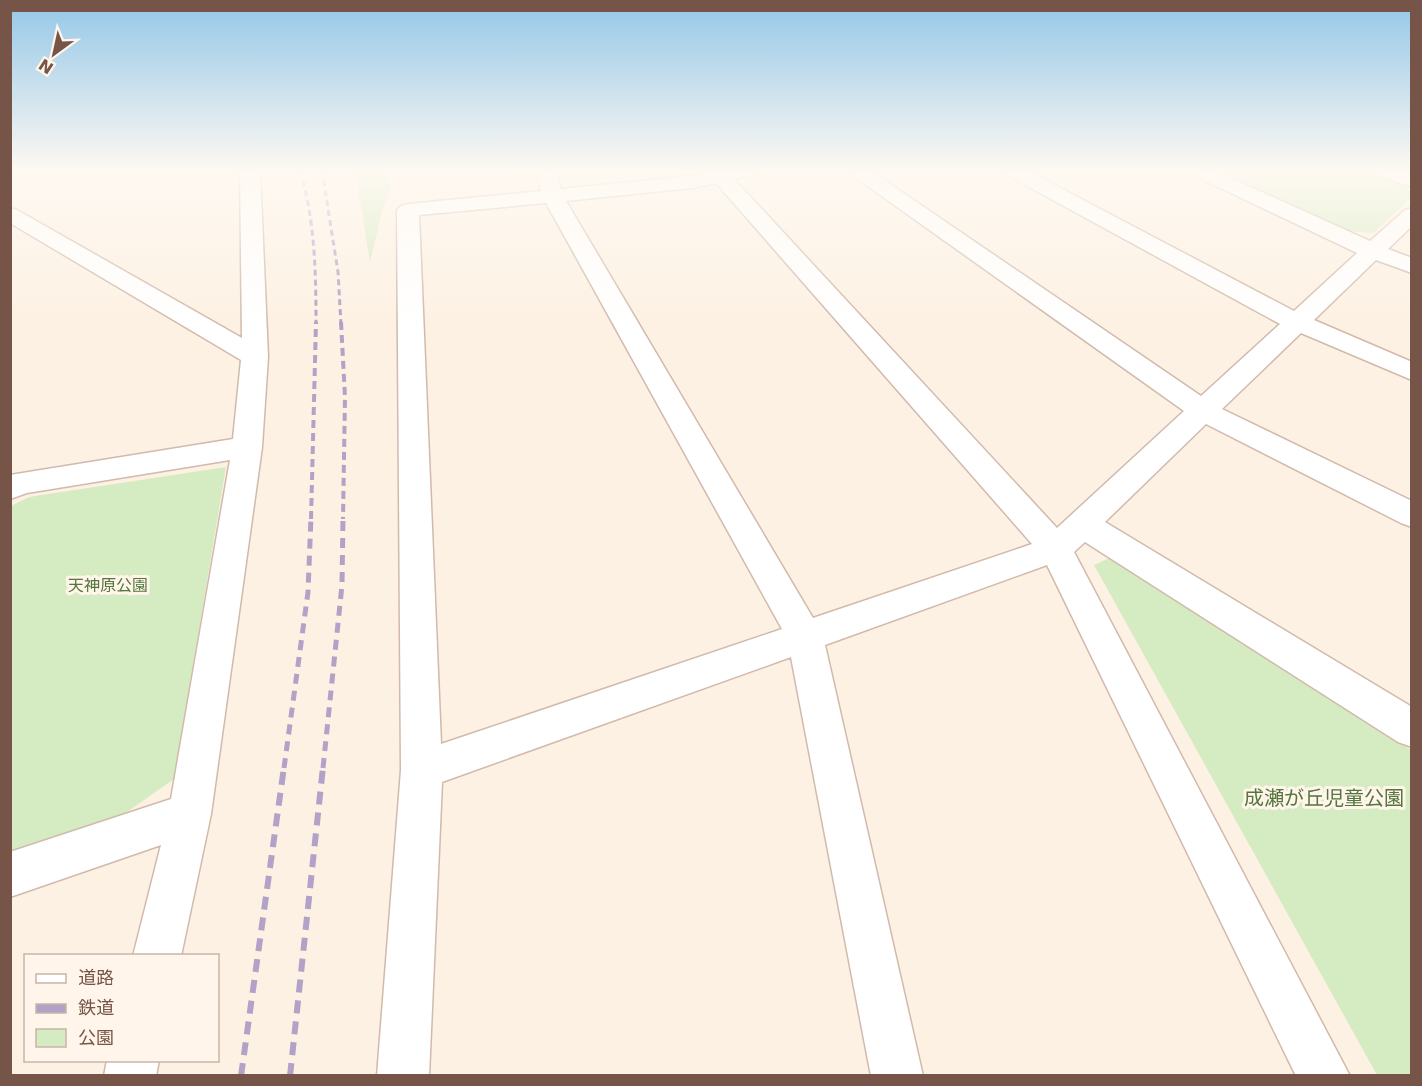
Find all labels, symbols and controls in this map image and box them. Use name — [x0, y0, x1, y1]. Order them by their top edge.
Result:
north arrow — [24, 24, 84, 84]
text: N — [35, 55, 57, 78]
park label: 天神原公園 — [68, 576, 148, 595]
park label: 成瀬が丘児童公園 — [1244, 786, 1404, 810]
legend — [24, 954, 219, 1062]
text: 道路 — [78, 967, 114, 988]
text: 鉄道 — [78, 997, 114, 1018]
text: 公園 — [78, 1027, 114, 1048]

